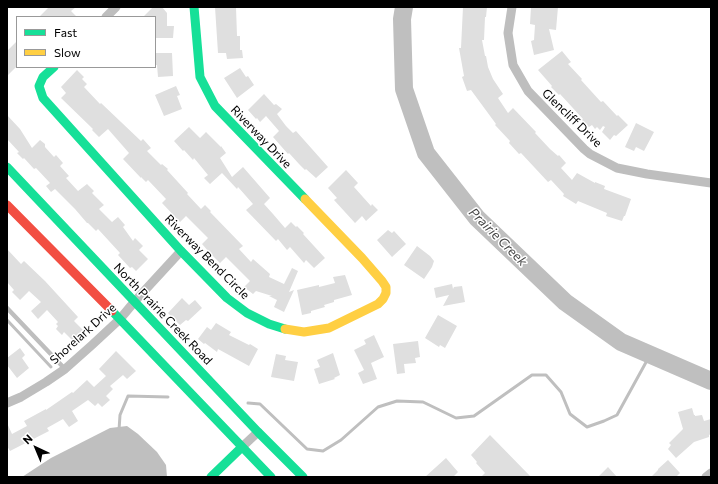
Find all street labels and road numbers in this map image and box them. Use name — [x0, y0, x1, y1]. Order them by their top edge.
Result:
street label: Glencliff Drive — [539, 86, 605, 150]
street label: Riverway Drive — [228, 103, 294, 171]
street label: Riverway Bend Circle — [162, 212, 252, 302]
street label: North Prairie Creek Road — [111, 260, 215, 368]
street label: Shorelark Drive — [47, 301, 119, 367]

